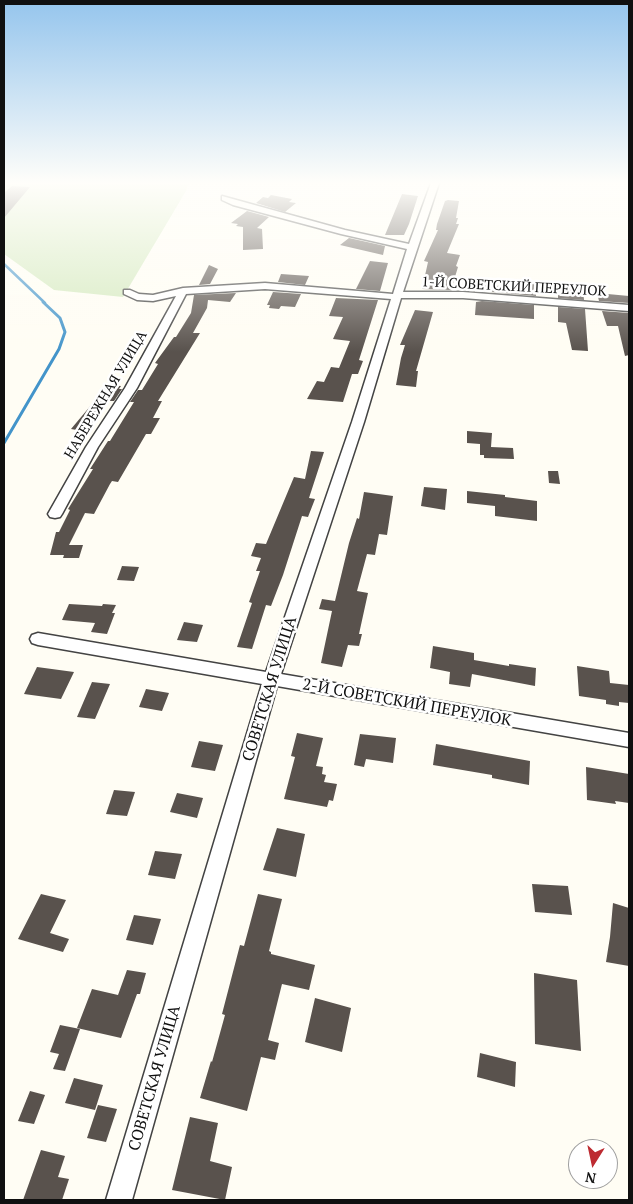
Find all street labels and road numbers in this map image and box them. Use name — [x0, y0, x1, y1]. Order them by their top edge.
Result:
street label: 1-Й СОВЕТСКИЙ ПЕРЕУЛОК — [421, 274, 607, 300]
street label: НАБЕРЕЖНАЯ УЛИЦА — [61, 328, 151, 462]
street label: СОВЕТСКАЯ УЛИЦА — [239, 614, 301, 764]
street label: 2-Й СОВЕТСКИЙ ПЕРЕУЛОК — [301, 675, 513, 731]
street label: СОВЕТСКАЯ УЛИЦА — [125, 1003, 185, 1153]

